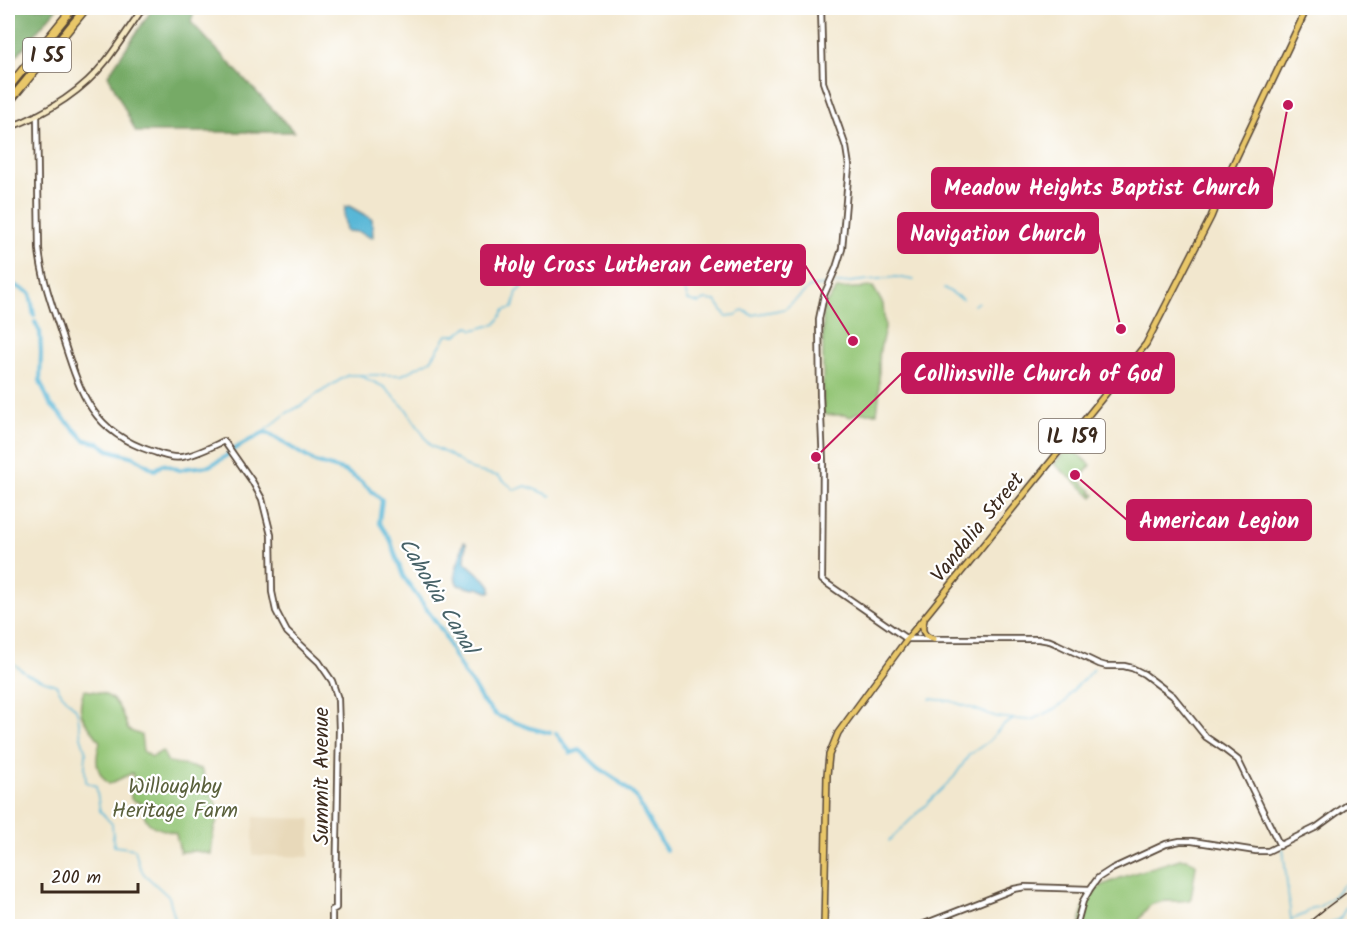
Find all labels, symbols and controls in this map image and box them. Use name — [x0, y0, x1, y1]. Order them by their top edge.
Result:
road number: I 55 — [23, 38, 71, 72]
callout: Meadow Heights Baptist Church — [932, 168, 1272, 208]
text: Meadow Heights Baptist Church — [944, 172, 1260, 207]
callout: Navigation Church — [898, 213, 1098, 253]
text: Navigation Church — [910, 218, 1086, 253]
callout: Holy Cross Lutheran Cemetery — [481, 245, 805, 285]
text: Holy Cross Lutheran Cemetery — [493, 249, 793, 284]
callout: Collinsville Church of God — [902, 353, 1174, 393]
text: Collinsville Church of God — [914, 358, 1164, 393]
road number: IL 159 — [1039, 419, 1105, 453]
street label: Vandalia Street — [923, 465, 1034, 590]
callout: American Legion — [1127, 500, 1311, 540]
text: American Legion — [1139, 505, 1299, 540]
water label: Cahokia Canal — [388, 531, 488, 665]
street label: Summit Avenue — [306, 706, 339, 845]
park label: Willoughby Heritage Farm — [112, 771, 238, 828]
scale bar — [42, 856, 138, 894]
text: 200 m — [51, 864, 101, 893]

